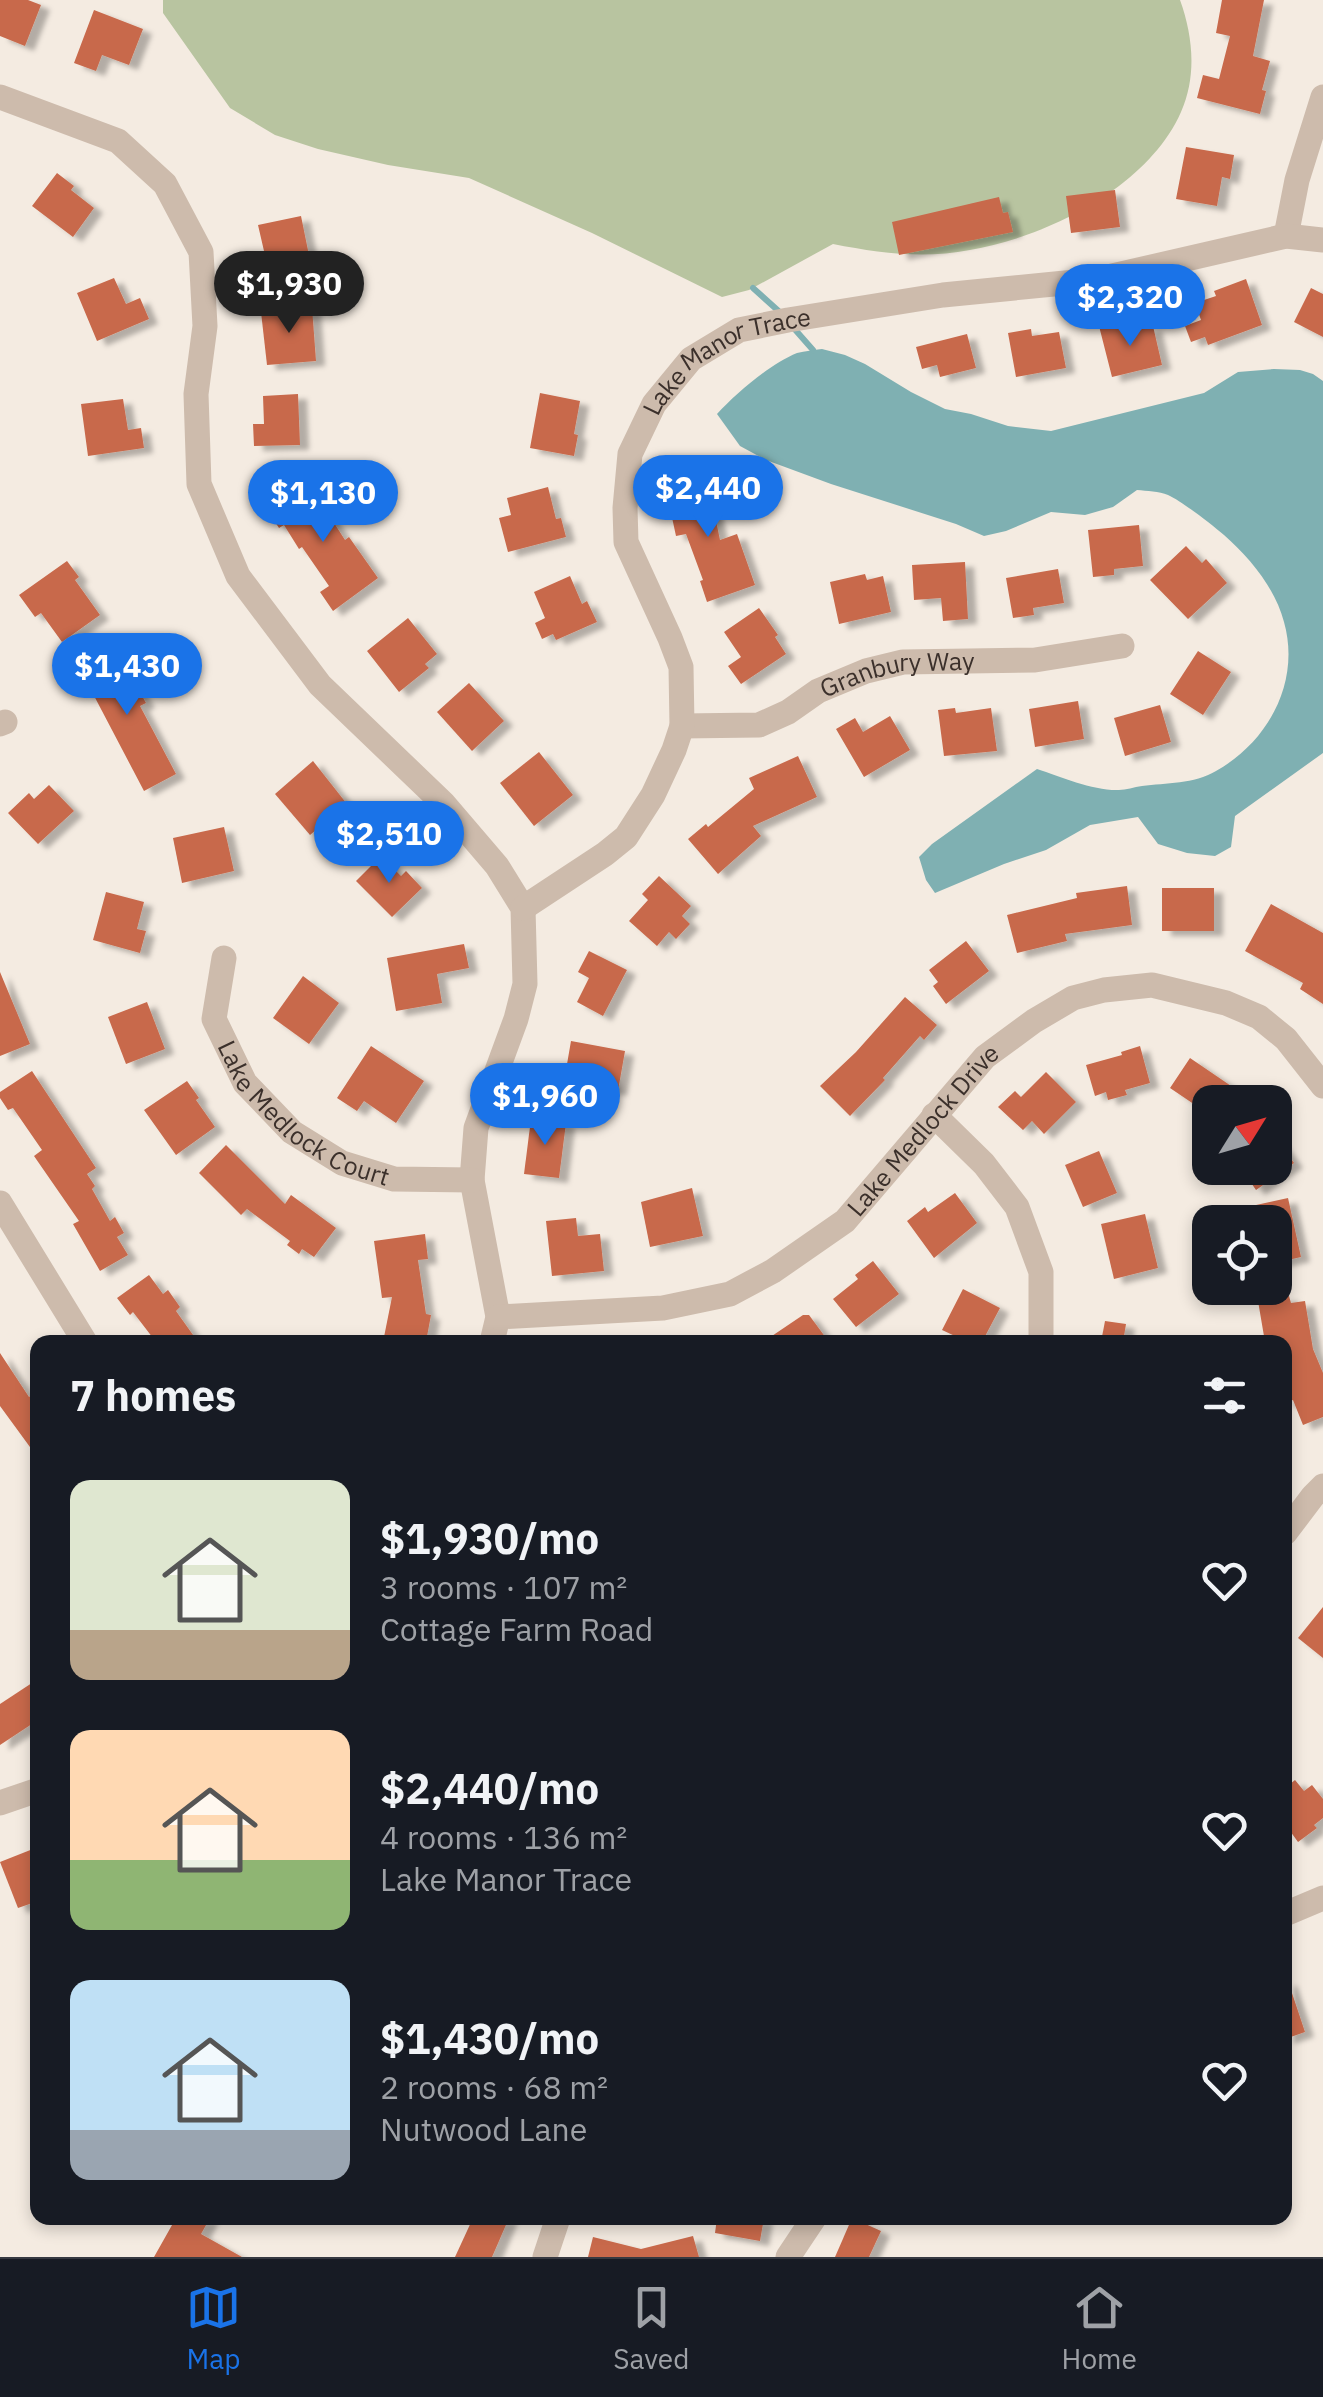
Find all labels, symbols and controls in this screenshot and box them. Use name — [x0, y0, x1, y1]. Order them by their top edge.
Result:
pin: $1,930 — [208, 251, 370, 336]
text: $1,930 — [236, 262, 342, 304]
pin: $2,320 — [1049, 264, 1211, 349]
text: $2,320 — [1077, 275, 1183, 317]
street label: Lake Manor Trace — [634, 300, 813, 420]
pin: $2,440 — [627, 455, 789, 540]
pin: $1,130 — [242, 460, 404, 545]
text: $2,440 — [655, 466, 761, 508]
text: $1,130 — [270, 471, 376, 513]
pin: $1,430 — [46, 633, 208, 718]
text: $1,430 — [74, 644, 180, 686]
street label: Granbury Way — [815, 644, 975, 704]
pin: $2,510 — [308, 801, 470, 886]
text: $2,510 — [336, 812, 442, 854]
street label: Lake Medlock Court — [211, 1035, 394, 1193]
street label: Lake Medlock Drive — [839, 1036, 1005, 1223]
pin: $1,960 — [464, 1063, 626, 1148]
text: $1,960 — [492, 1074, 598, 1116]
north arrow — [1192, 1085, 1292, 1185]
map controls — [1192, 1085, 1292, 1305]
button: locate — [1192, 1205, 1292, 1305]
text: 7 homes — [70, 1368, 236, 1423]
icon: filters — [1197, 1368, 1252, 1423]
text: $1,930/mo — [380, 1511, 599, 1566]
icon: home — [150, 1520, 270, 1640]
icon: heart — [1197, 1553, 1252, 1608]
text: 3 rooms · 107 m² — [380, 1566, 627, 1608]
text: Cottage Farm Road — [380, 1608, 653, 1650]
text: $2,440/mo — [380, 1761, 599, 1816]
icon: home — [150, 1770, 270, 1890]
icon: heart — [1197, 1803, 1252, 1858]
text: 4 rooms · 136 m² — [380, 1816, 627, 1858]
text: Lake Manor Trace — [380, 1858, 632, 1900]
text: $1,430/mo — [380, 2011, 599, 2066]
icon: home — [150, 2020, 270, 2140]
icon: heart — [1197, 2053, 1252, 2108]
text: 2 rooms · 68 m² — [380, 2066, 608, 2108]
text: Nutwood Lane — [380, 2108, 587, 2150]
tab: Map — [186, 2280, 241, 2377]
tab: Saved — [613, 2280, 689, 2377]
tab: Home — [1062, 2280, 1137, 2377]

